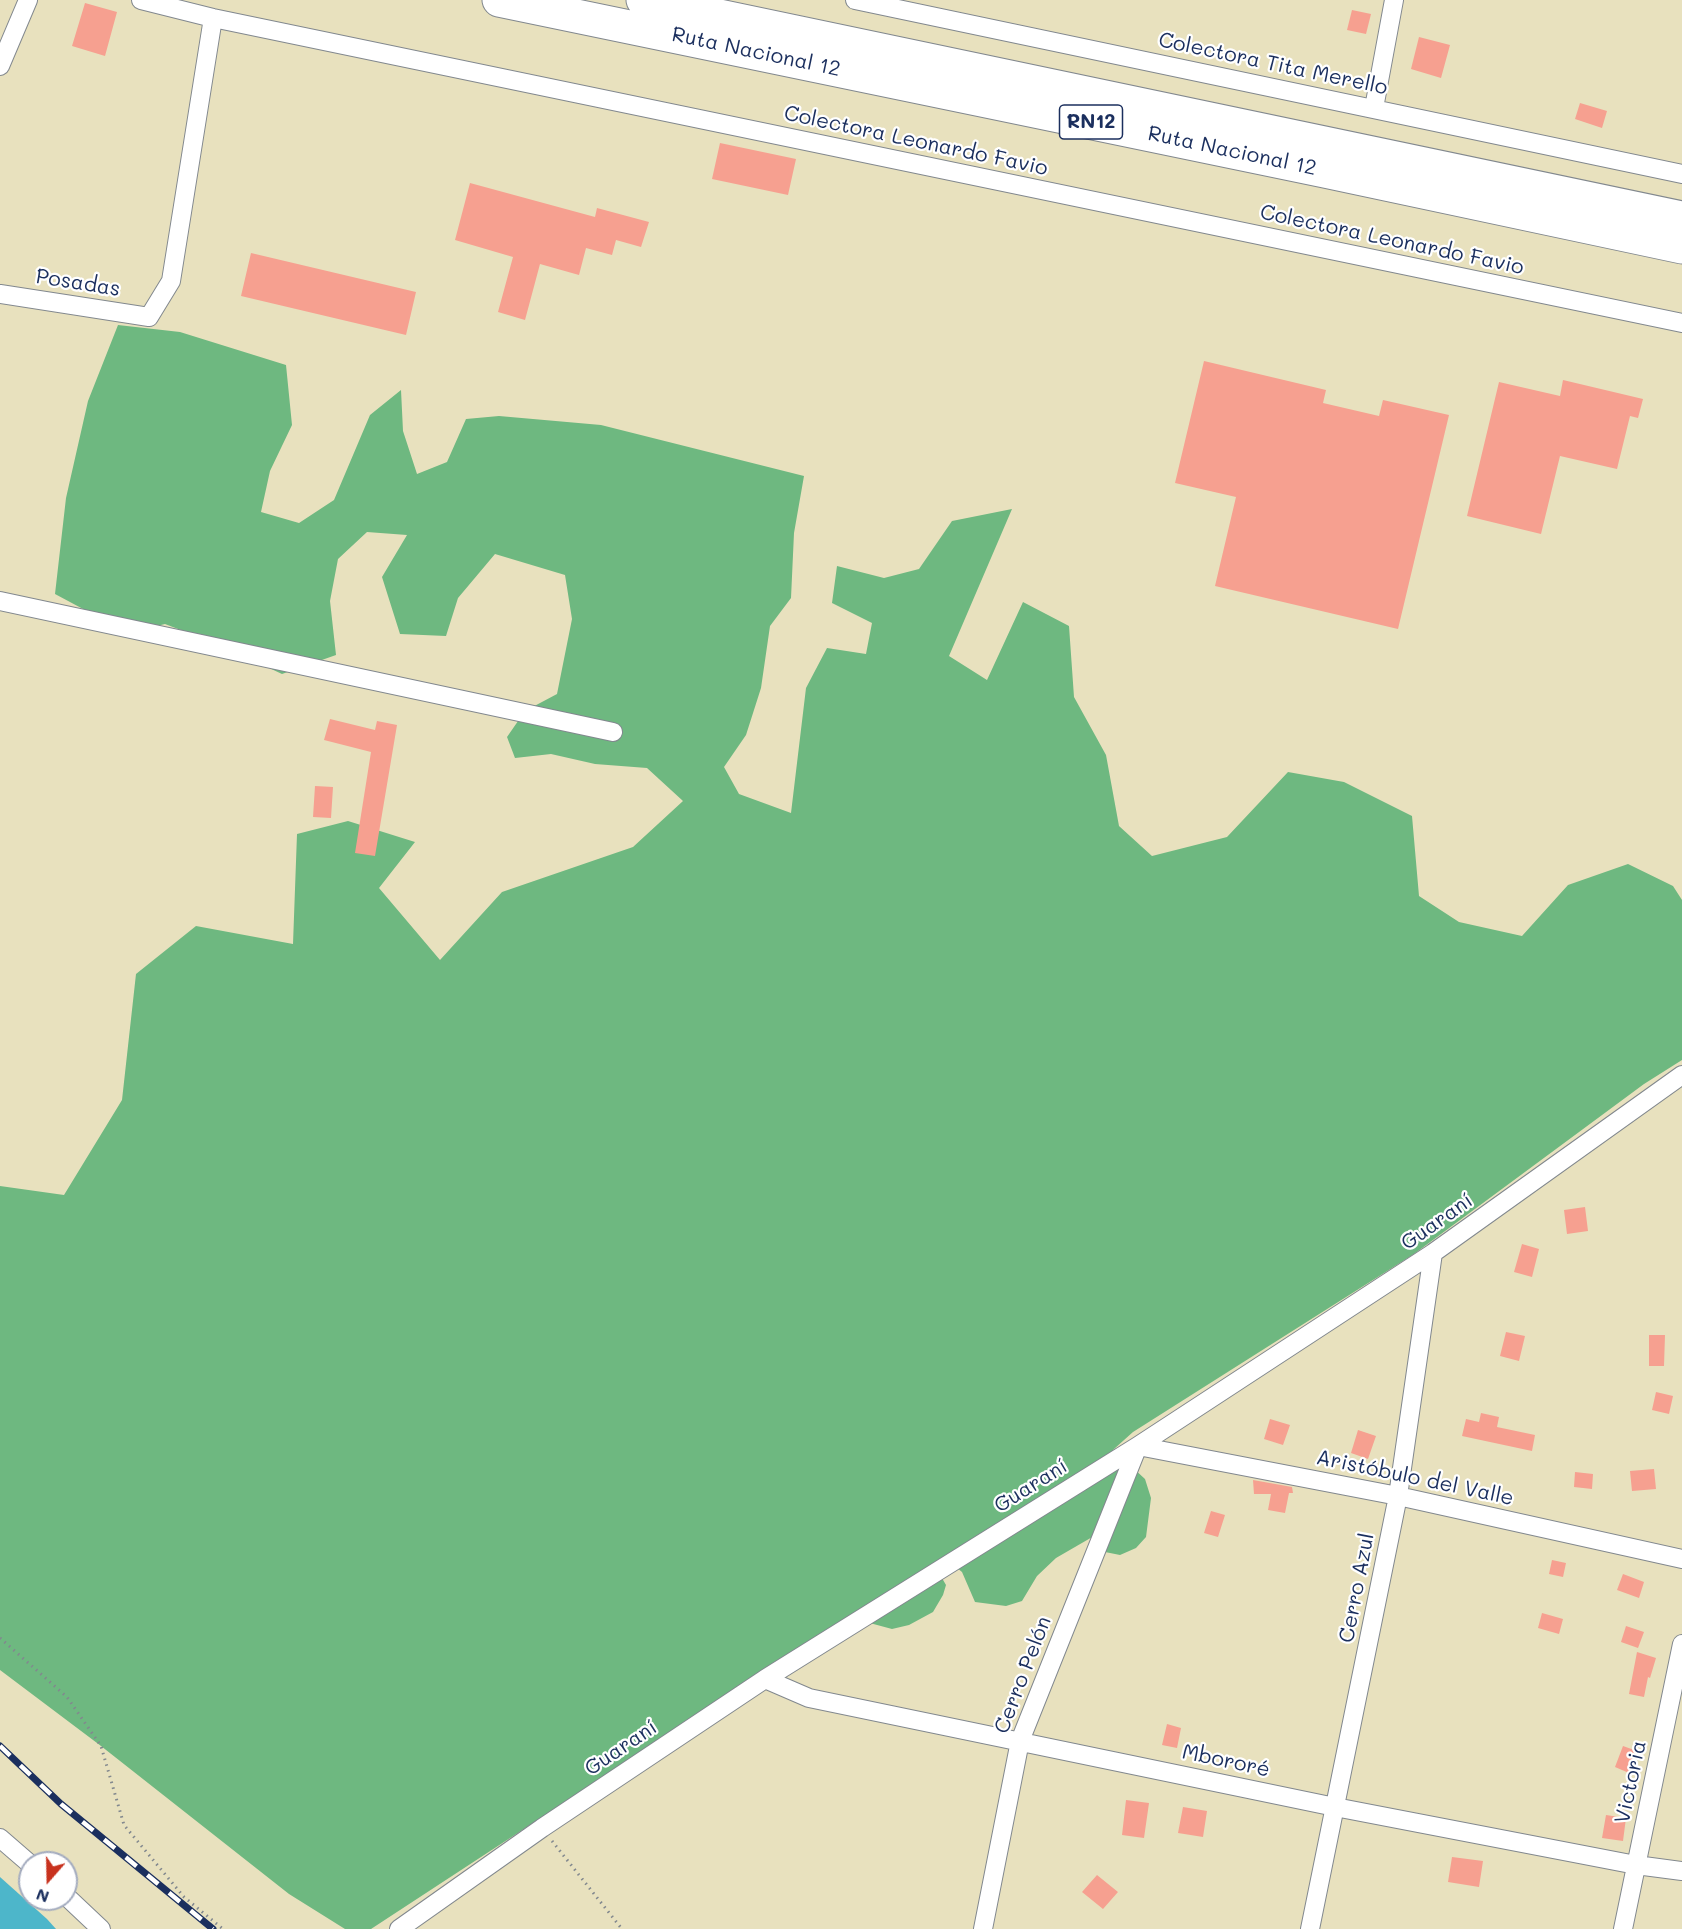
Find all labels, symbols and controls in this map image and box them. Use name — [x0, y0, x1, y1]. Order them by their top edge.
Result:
street label: Ruta Nacional 12 — [669, 22, 843, 82]
street label: Colectora Tita Merello — [1156, 27, 1390, 101]
street label: Colectora Leonardo Favio — [782, 101, 1050, 181]
road number: RN12 — [1060, 105, 1122, 139]
street label: Ruta Nacional 12 — [1145, 121, 1319, 181]
street label: Colectora Leonardo Favio — [1258, 200, 1526, 280]
street label: Posadas — [34, 264, 122, 302]
street label: Guaraní — [1396, 1188, 1478, 1256]
street label: Aristóbulo del Valle — [1314, 1445, 1516, 1511]
street label: Guaraní — [990, 1454, 1072, 1518]
street label: Cerro Azul — [1334, 1531, 1380, 1645]
street label: Cerro Pelón — [989, 1613, 1057, 1737]
street label: Guaraní — [580, 1715, 662, 1781]
street label: Victoria — [1610, 1738, 1652, 1826]
street label: Mbororé — [1180, 1739, 1272, 1783]
north arrow — [18, 1851, 78, 1911]
text: N — [33, 1885, 52, 1908]

